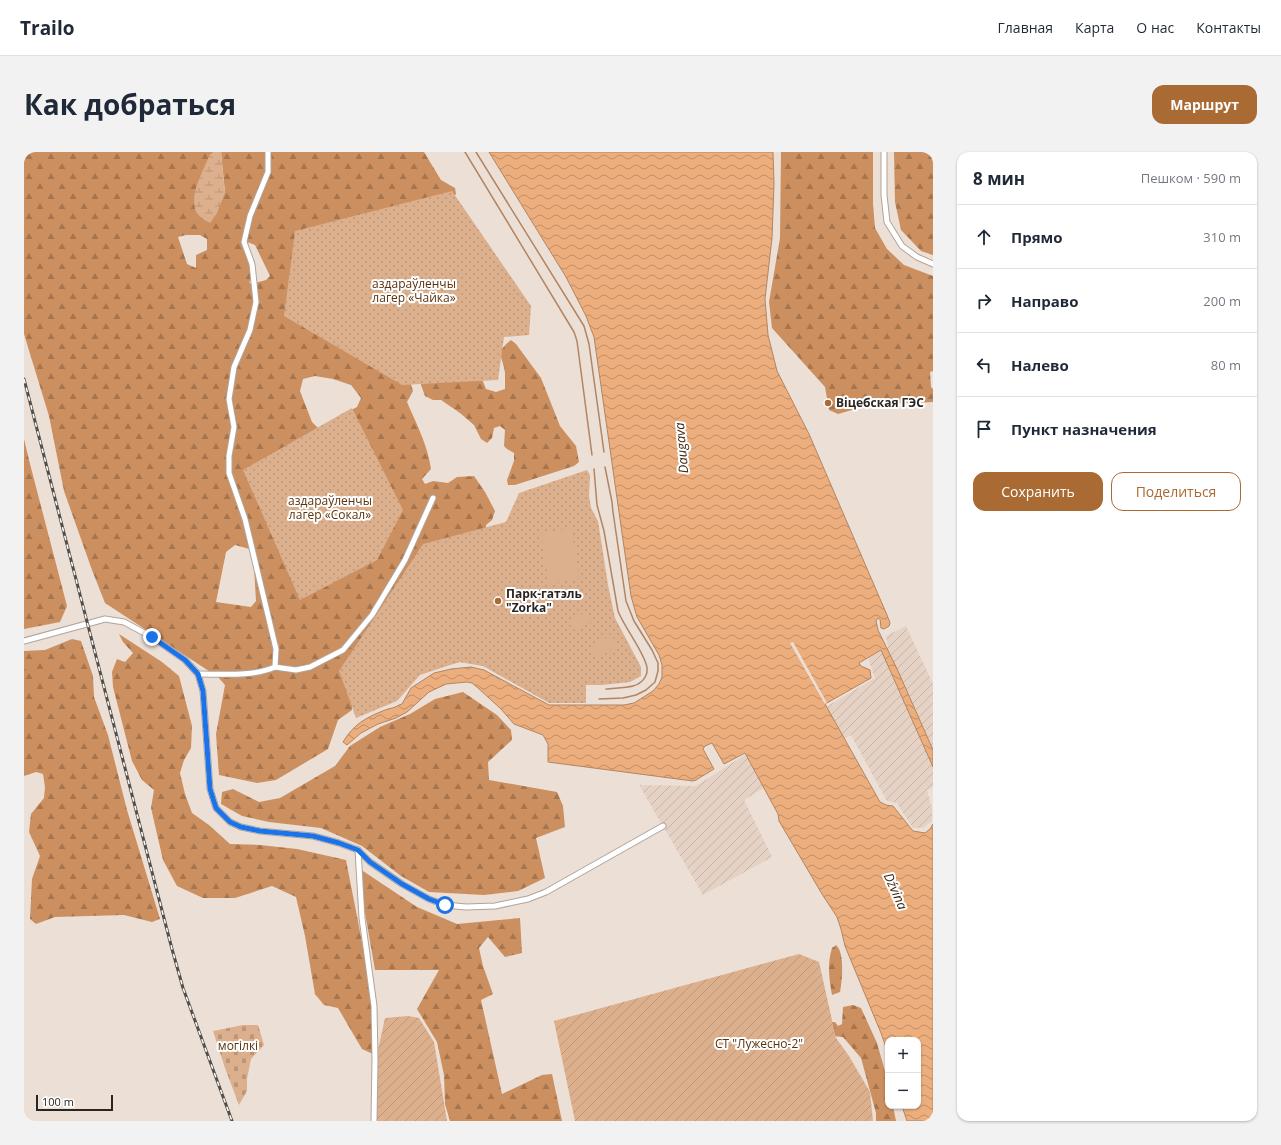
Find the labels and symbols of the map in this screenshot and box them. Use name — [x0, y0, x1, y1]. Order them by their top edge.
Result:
park label: аздараўленчы лагер «Чайка» — [372, 275, 456, 306]
place label: Віцебская ГЭС — [836, 394, 924, 411]
marker: Віцебская ГЭС — [823, 398, 833, 408]
water label: Daugava — [670, 421, 692, 474]
park label: аздараўленчы лагер «Сокал» — [288, 492, 372, 523]
place label: Парк-гатэль "Zorka" — [506, 585, 582, 616]
marker: Парк-гатэль "Zorka" — [493, 596, 503, 606]
route end — [143, 628, 161, 646]
water label: Dźvina — [880, 870, 912, 913]
route start — [436, 896, 454, 914]
park label: СТ "Лужесно-2" — [715, 1035, 803, 1052]
park label: могілкі — [218, 1037, 258, 1054]
scale bar — [36, 1093, 113, 1112]

